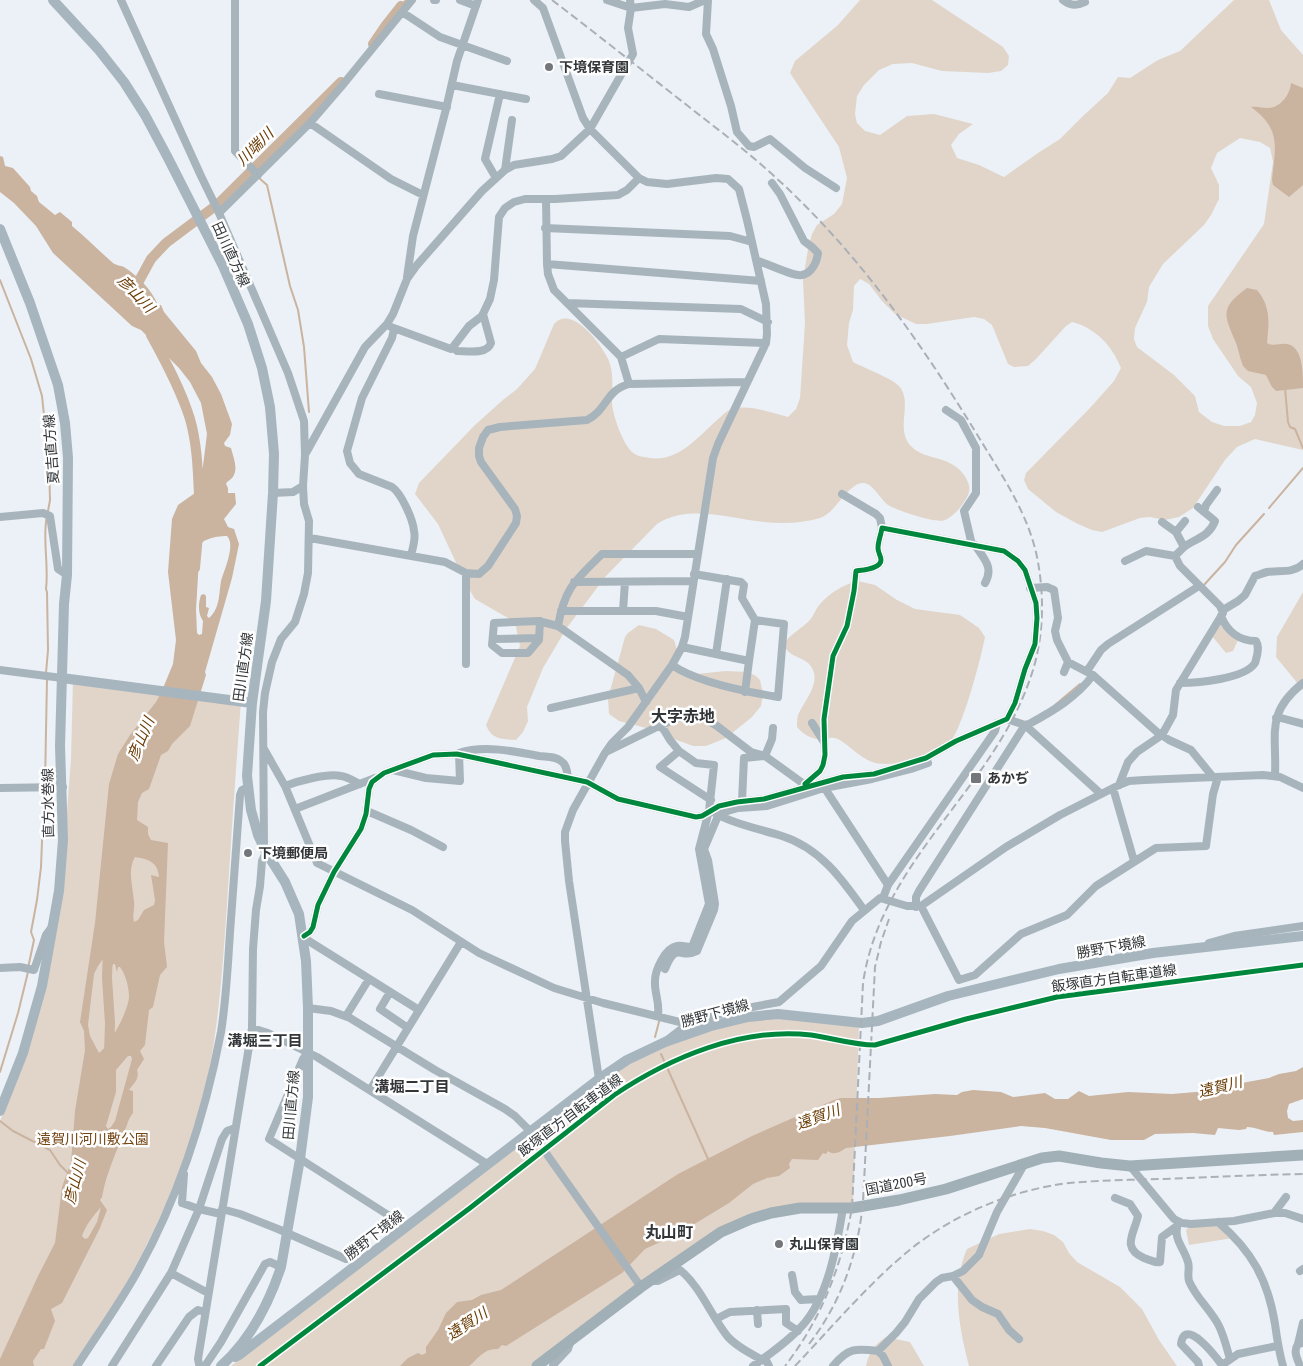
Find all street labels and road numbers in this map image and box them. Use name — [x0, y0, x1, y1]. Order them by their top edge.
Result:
street label: 田川直方線 — [209, 219, 253, 289]
street label: 夏吉直方線 — [41, 414, 61, 484]
street label: 田川直方線 — [230, 631, 256, 703]
street label: 直方水巻線 — [39, 768, 57, 838]
street label: 勝野下境線 — [1075, 933, 1147, 961]
street label: 飯塚直方自転車道線 — [1050, 961, 1178, 995]
street label: 勝野下境線 — [679, 996, 751, 1030]
street label: 田川直方線 — [280, 1069, 302, 1141]
street label: 飯塚直方自転車道線 — [515, 1071, 625, 1159]
street label: 国道200号 — [864, 1170, 928, 1198]
street label: 勝野下境線 — [341, 1207, 407, 1263]

